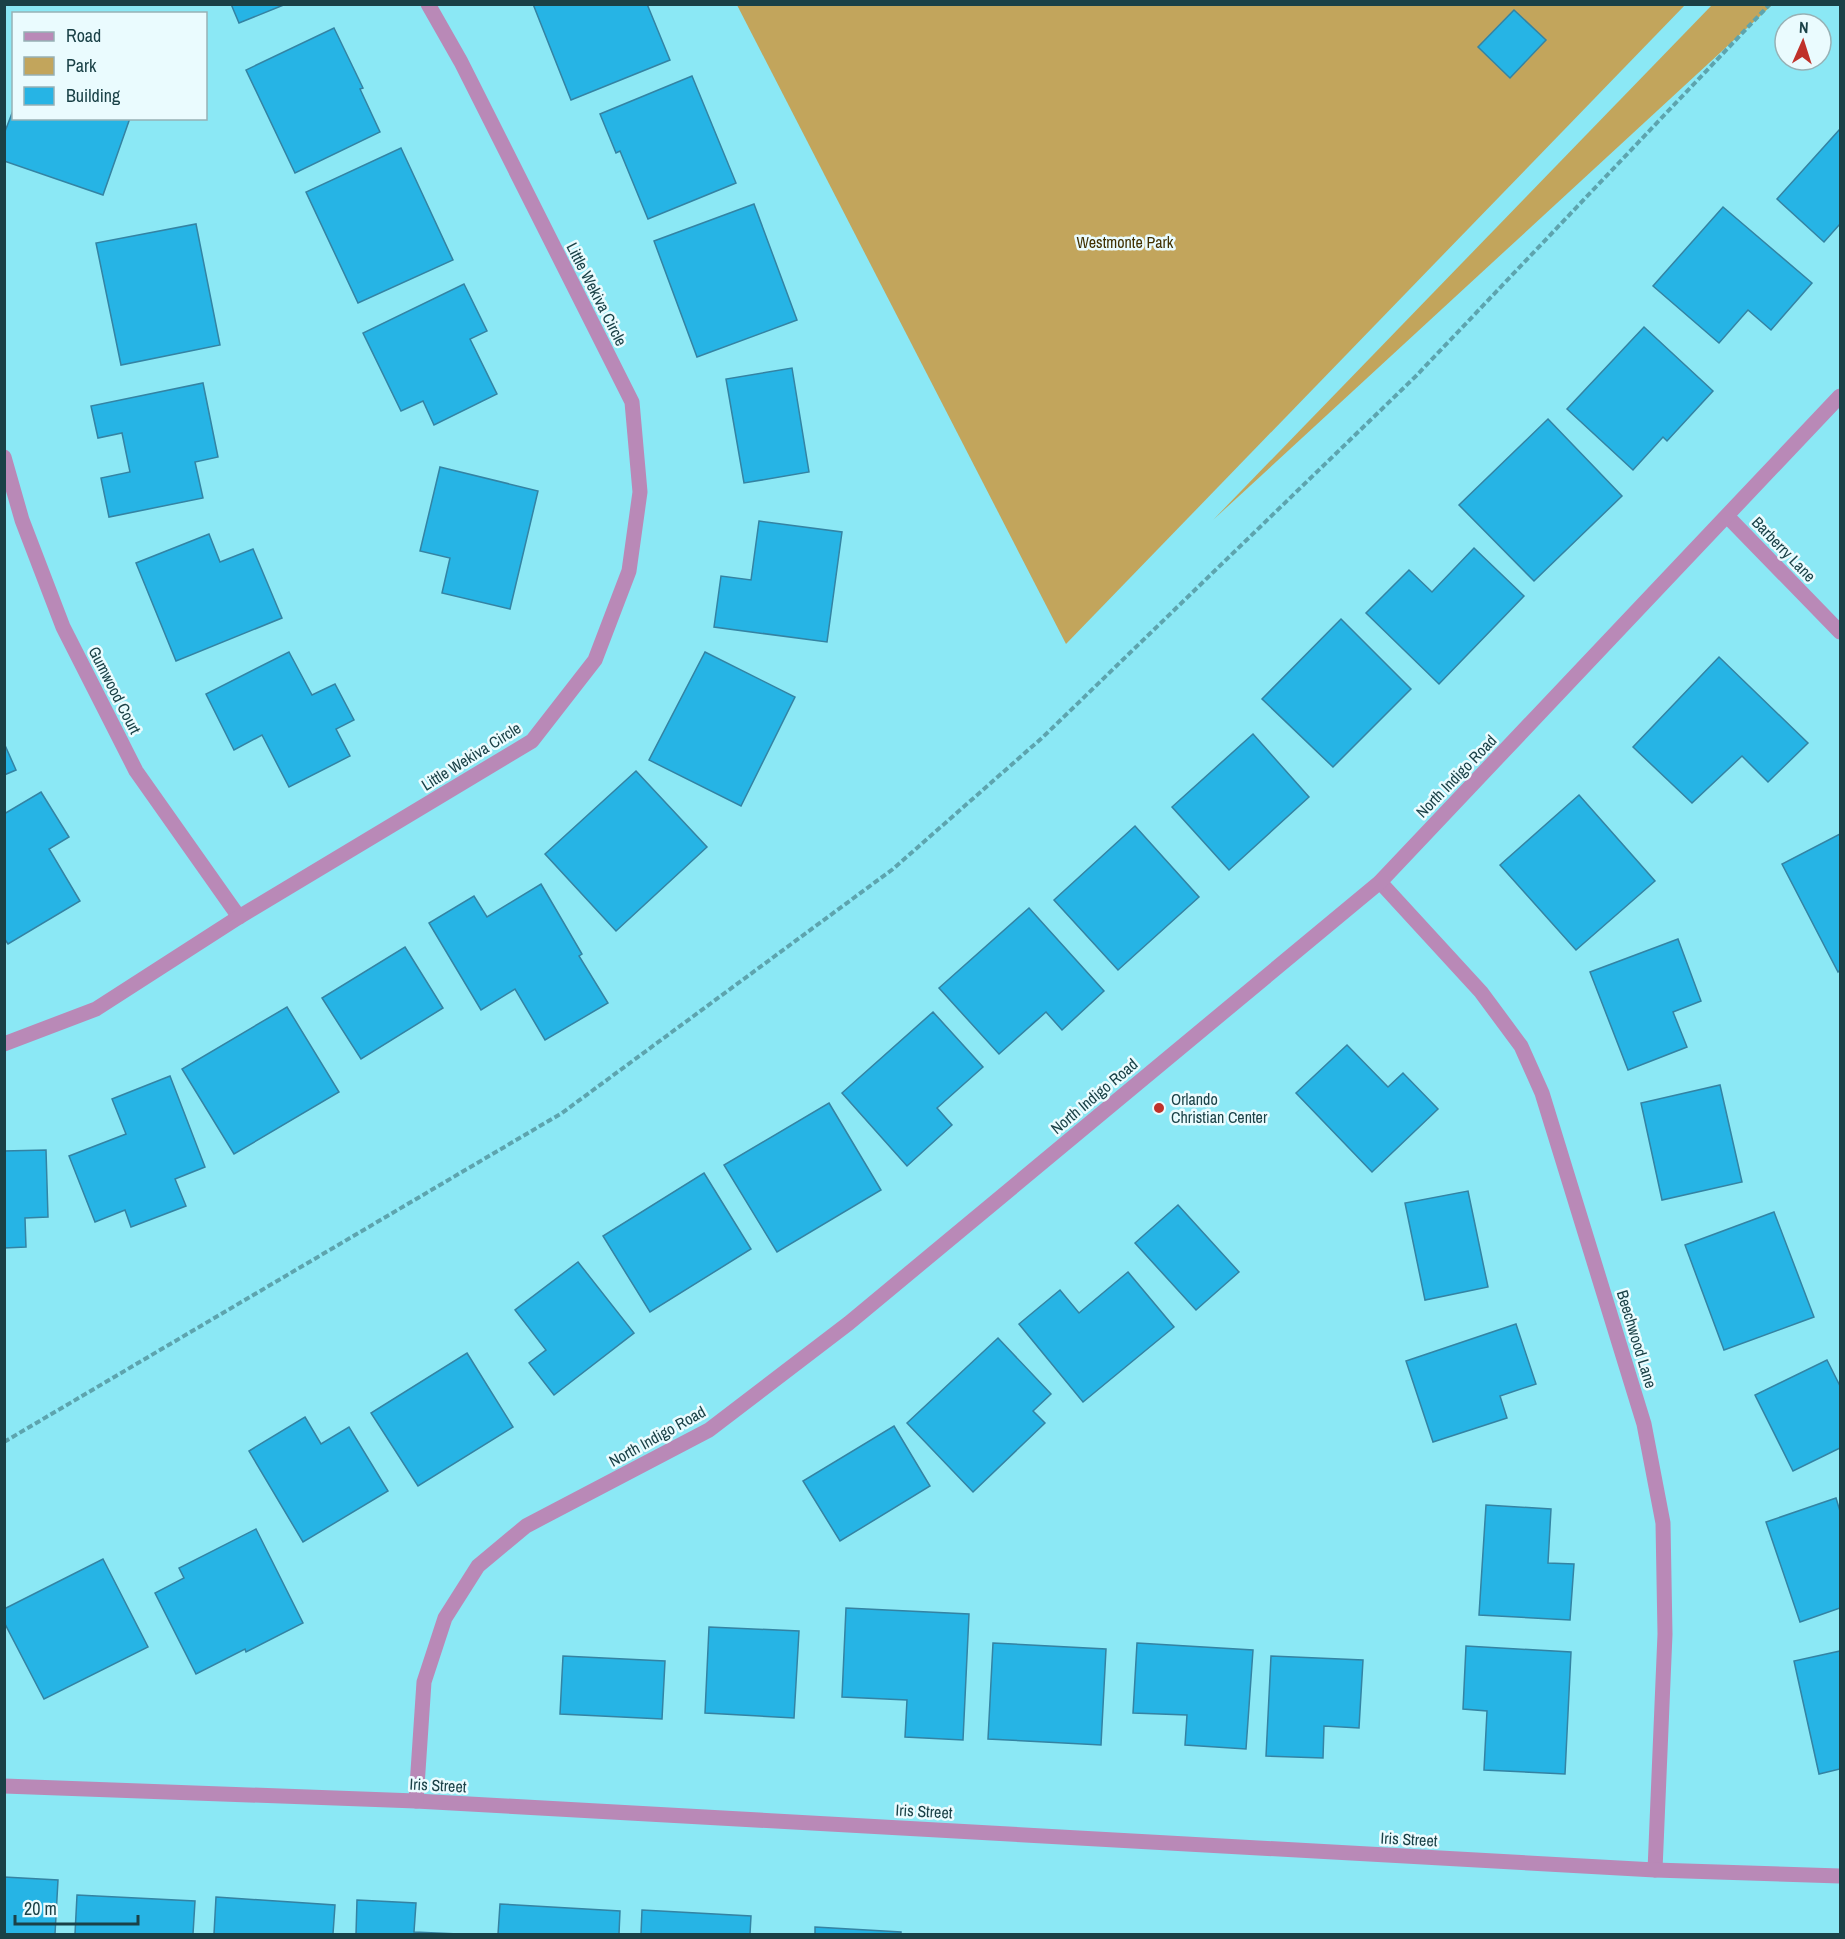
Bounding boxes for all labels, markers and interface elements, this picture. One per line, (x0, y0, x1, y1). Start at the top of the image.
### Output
legend (12, 12, 207, 120)
north arrow (1773, 12, 1833, 72)
text: N (1798, 16, 1809, 38)
text: Road (66, 23, 101, 48)
text: Park (66, 53, 97, 78)
text: Building (66, 83, 121, 108)
park label: Westmonte Park (1077, 231, 1174, 253)
street label: Little Wekiva Circle (561, 238, 633, 350)
street label: Barberry Lane (1747, 511, 1821, 587)
street label: Gumwood Court (84, 642, 147, 738)
street label: Little Wekiva Circle (417, 717, 525, 795)
street label: North Indigo Road (1411, 730, 1501, 822)
street label: North Indigo Road (1046, 1053, 1142, 1139)
place label: Orlando Christian Center (1171, 1088, 1268, 1128)
marker: Orlando Christian Center (1152, 1101, 1166, 1115)
street label: Beechwood Lane (1612, 1287, 1662, 1391)
street label: North Indigo Road (605, 1400, 709, 1472)
street label: Iris Street (409, 1773, 467, 1797)
street label: Iris Street (895, 1799, 953, 1823)
street label: Iris Street (1380, 1827, 1438, 1851)
scale bar (15, 1888, 138, 1926)
text: 20 m (24, 1896, 57, 1921)

